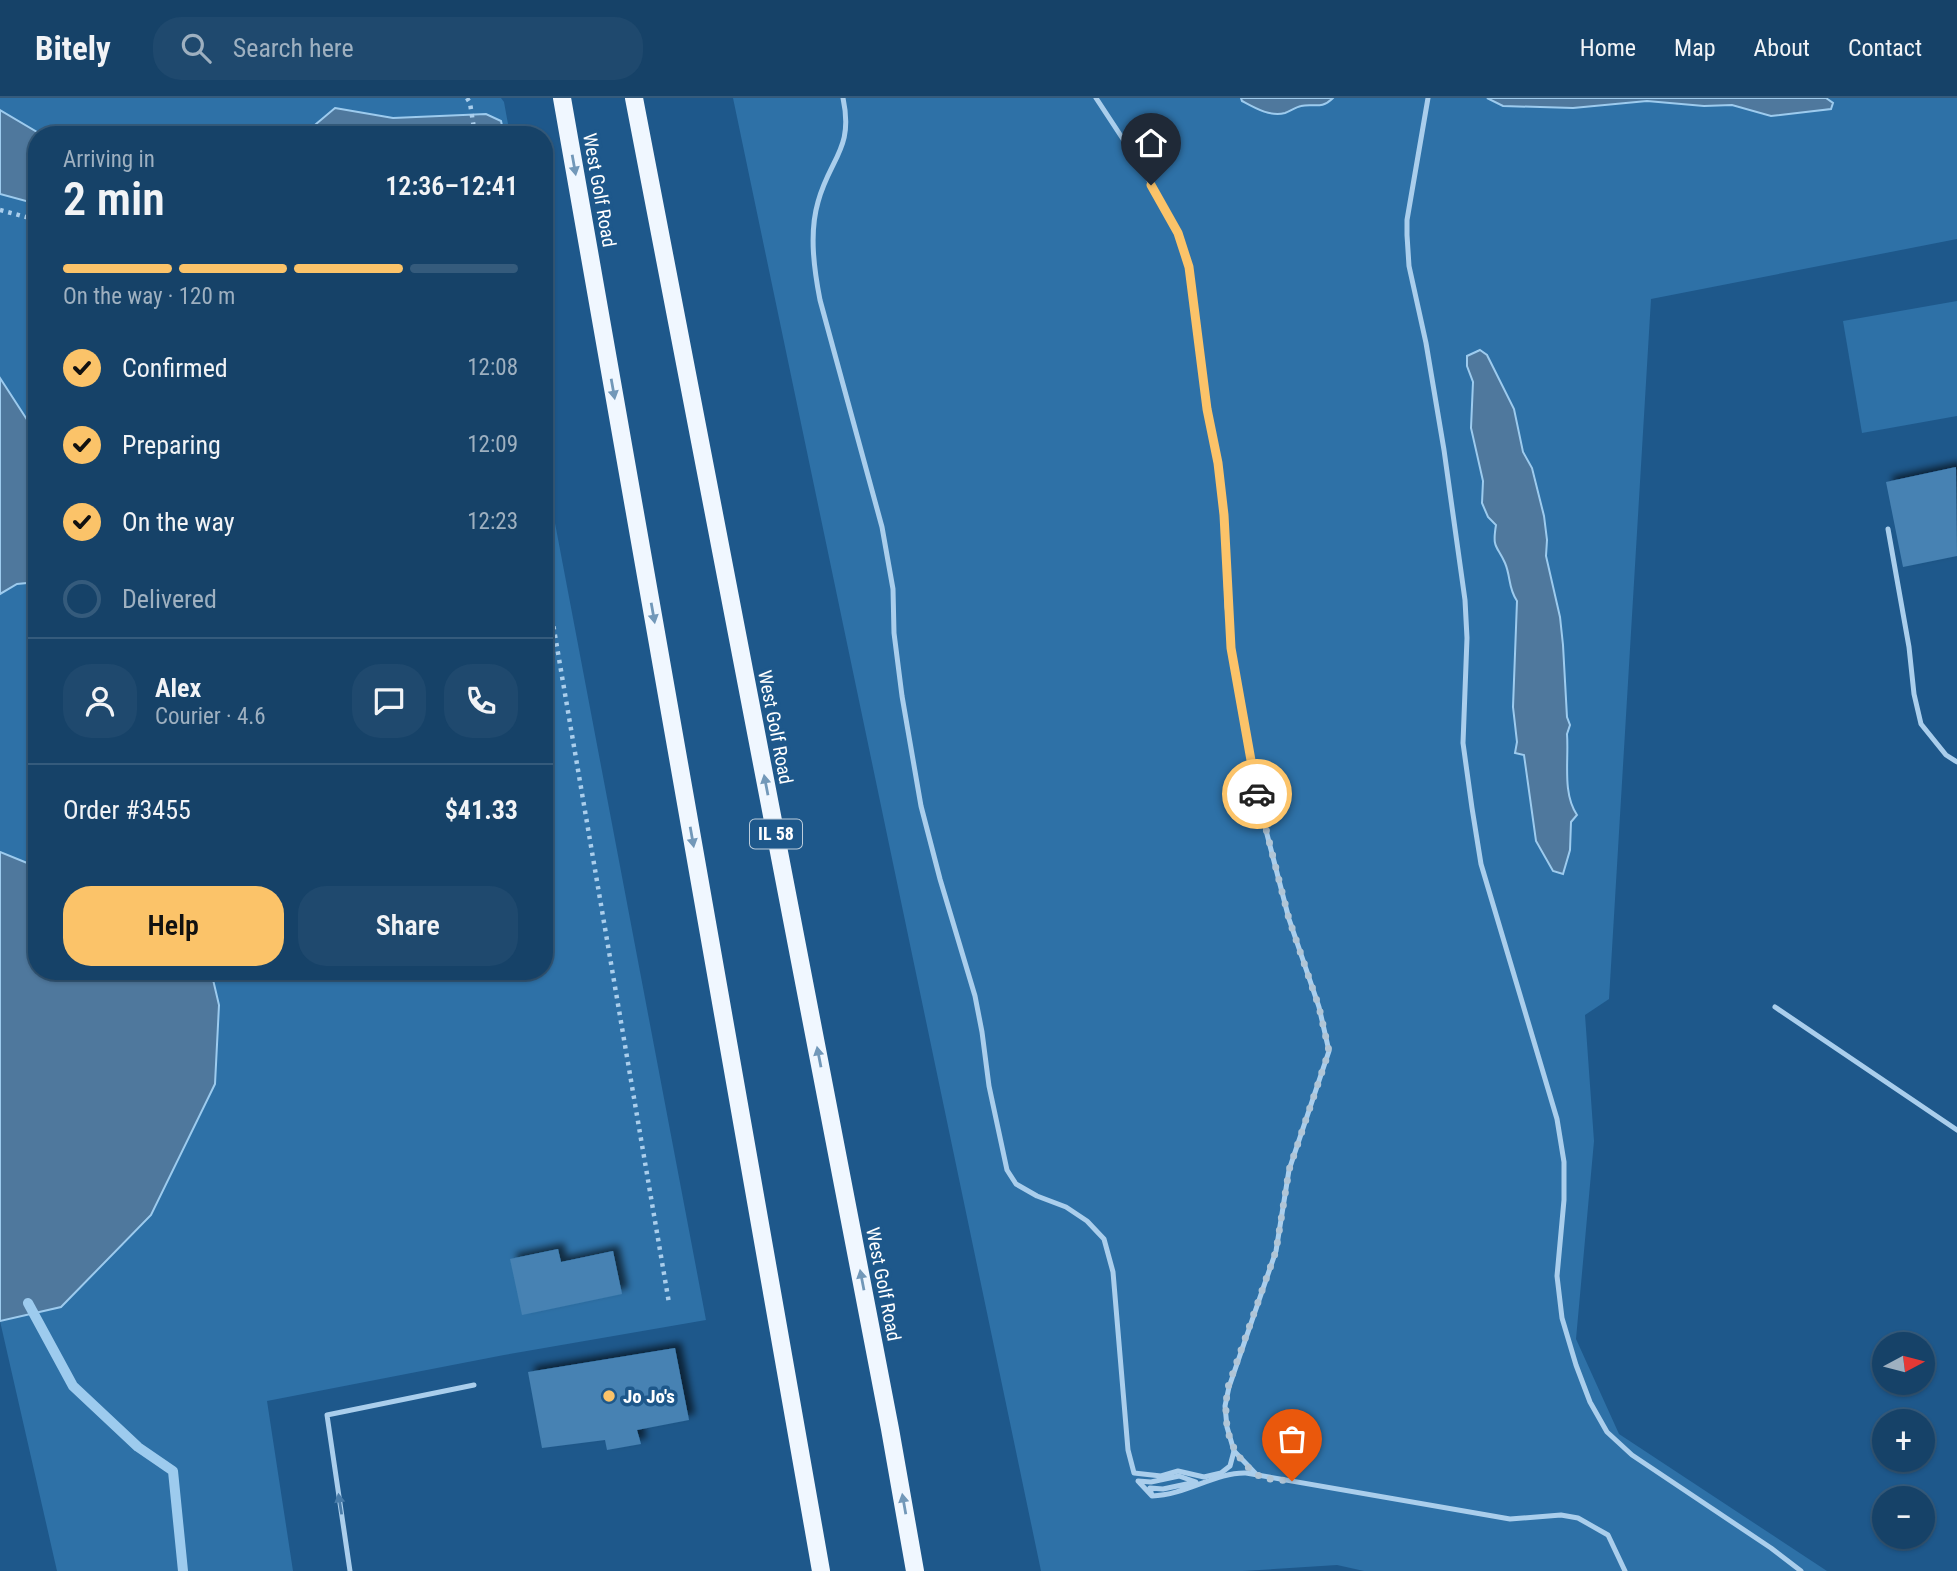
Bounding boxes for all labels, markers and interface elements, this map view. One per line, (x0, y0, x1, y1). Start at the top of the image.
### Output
search box (153, 17, 643, 80)
text: Bitely (35, 29, 111, 68)
icon: search (177, 29, 215, 67)
text: Search here (233, 33, 354, 63)
text: Home (1580, 34, 1636, 62)
text: Map (1674, 34, 1716, 62)
text: About (1754, 34, 1810, 62)
text: Contact (1848, 34, 1922, 62)
pin (1121, 113, 1181, 185)
icon: home (1132, 124, 1170, 162)
street label: West Golf Road (578, 131, 621, 249)
text: Arriving in (63, 146, 155, 173)
one-way arrow (569, 154, 580, 176)
text: 12:36–12:41 (385, 171, 518, 201)
text: 2 min (63, 172, 165, 226)
text: On the way · 120 m (63, 283, 235, 310)
icon: check (63, 349, 101, 387)
text: Confirmed (122, 353, 228, 383)
text: 12:08 (467, 354, 518, 381)
one-way arrow (608, 378, 619, 400)
icon: check (63, 426, 101, 464)
text: Preparing (122, 430, 221, 460)
text: 12:09 (467, 431, 518, 458)
icon: check (63, 503, 101, 541)
text: On the way (122, 507, 235, 537)
text: 12:23 (467, 508, 518, 535)
text: Delivered (122, 584, 217, 614)
one-way arrow (648, 602, 659, 624)
button: person (63, 664, 137, 738)
button: chat (352, 664, 426, 738)
button: phone (444, 664, 518, 738)
street label: West Golf Road (753, 668, 798, 786)
text: Alex (155, 673, 201, 703)
text: Courier · 4.6 (155, 703, 266, 730)
courier (1222, 759, 1292, 829)
one-way arrow (761, 774, 772, 796)
icon: car (1238, 775, 1276, 813)
text: Order #3455 (63, 795, 191, 825)
text: $41.33 (445, 795, 518, 825)
road number: IL 58 (750, 820, 802, 848)
one-way arrow (687, 827, 698, 849)
button: Help (63, 886, 284, 966)
button: Share (298, 886, 518, 966)
one-way arrow (813, 1046, 824, 1068)
street label: West Golf Road (861, 1225, 906, 1343)
one-way arrow (856, 1269, 867, 1291)
north arrow (1872, 1332, 1936, 1395)
map controls (1872, 1332, 1935, 1549)
place label: Jo Jo's (623, 1385, 675, 1408)
marker: Jo Jo's (601, 1388, 617, 1404)
pin (1262, 1409, 1322, 1481)
button: + (1872, 1409, 1935, 1472)
icon: bag (1273, 1420, 1311, 1458)
button: − (1872, 1486, 1935, 1549)
one-way arrow (334, 1492, 345, 1514)
one-way arrow (898, 1493, 909, 1515)

